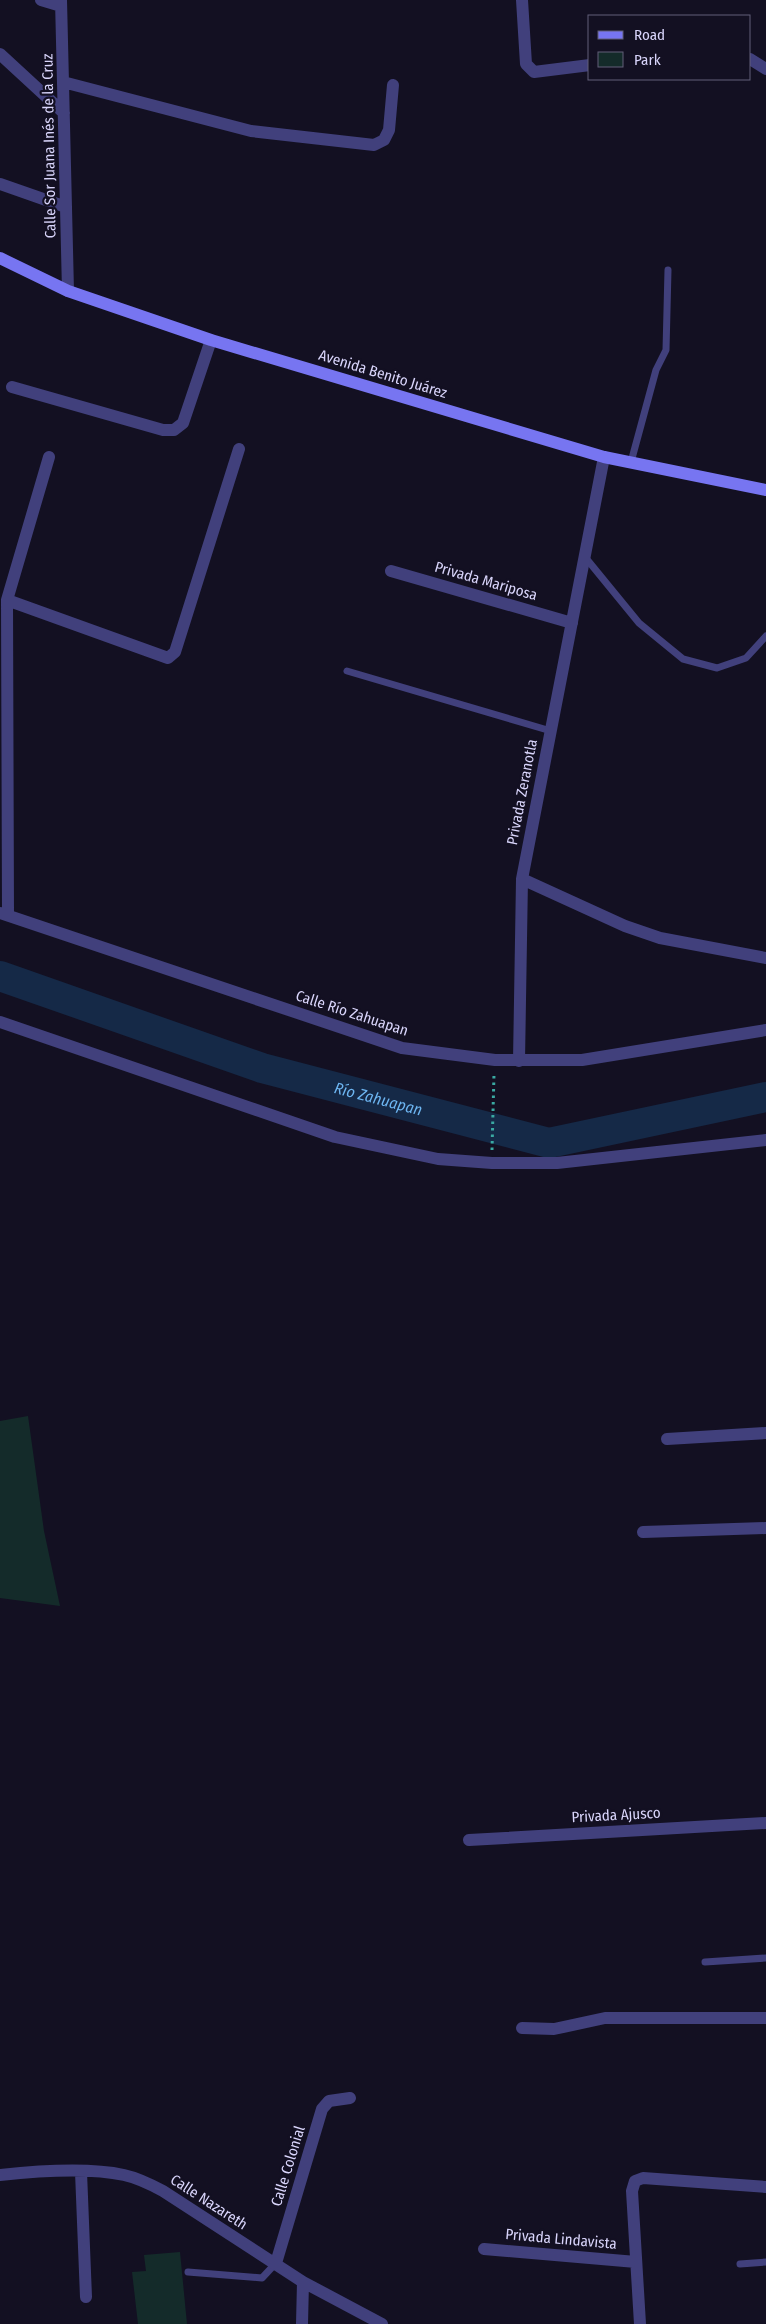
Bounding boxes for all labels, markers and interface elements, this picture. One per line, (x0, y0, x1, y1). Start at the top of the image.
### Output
legend (588, 15, 751, 80)
text: Road (634, 26, 665, 44)
text: Park (634, 51, 661, 69)
street label: Calle Sor Juana Inés de la Cruz (38, 53, 60, 239)
street label: Avenida Benito Juárez (317, 346, 449, 402)
street label: Privada Mariposa (433, 558, 539, 604)
street label: Privada Zeranotla (503, 738, 541, 846)
street label: Calle Río Zahuapan (293, 986, 411, 1040)
water label: Río Zahuapan (332, 1078, 424, 1120)
street label: Privada Ajusco (571, 1804, 661, 1826)
street label: Calle Colonial (267, 2124, 309, 2208)
street label: Calle Nazareth (167, 2170, 251, 2234)
street label: Privada Lindavista (505, 2225, 617, 2253)

